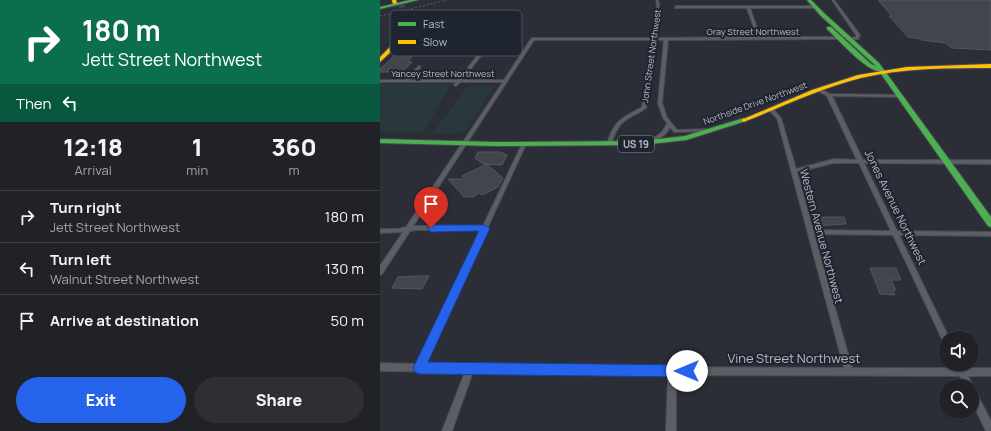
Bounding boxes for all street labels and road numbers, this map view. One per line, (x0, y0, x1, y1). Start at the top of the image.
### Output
street label: John Street Northwest (638, 8, 664, 104)
street label: Gray Street Northwest (707, 25, 800, 38)
street label: Yancey Street Northwest (391, 67, 495, 80)
street label: Northside Drive Northwest (701, 78, 809, 128)
road number: US 19 (618, 136, 654, 152)
street label: Jones Avenue Northwest (862, 147, 930, 267)
street label: Western Avenue Northwest (797, 167, 847, 305)
street label: Vine Street Northwest (728, 349, 860, 367)

